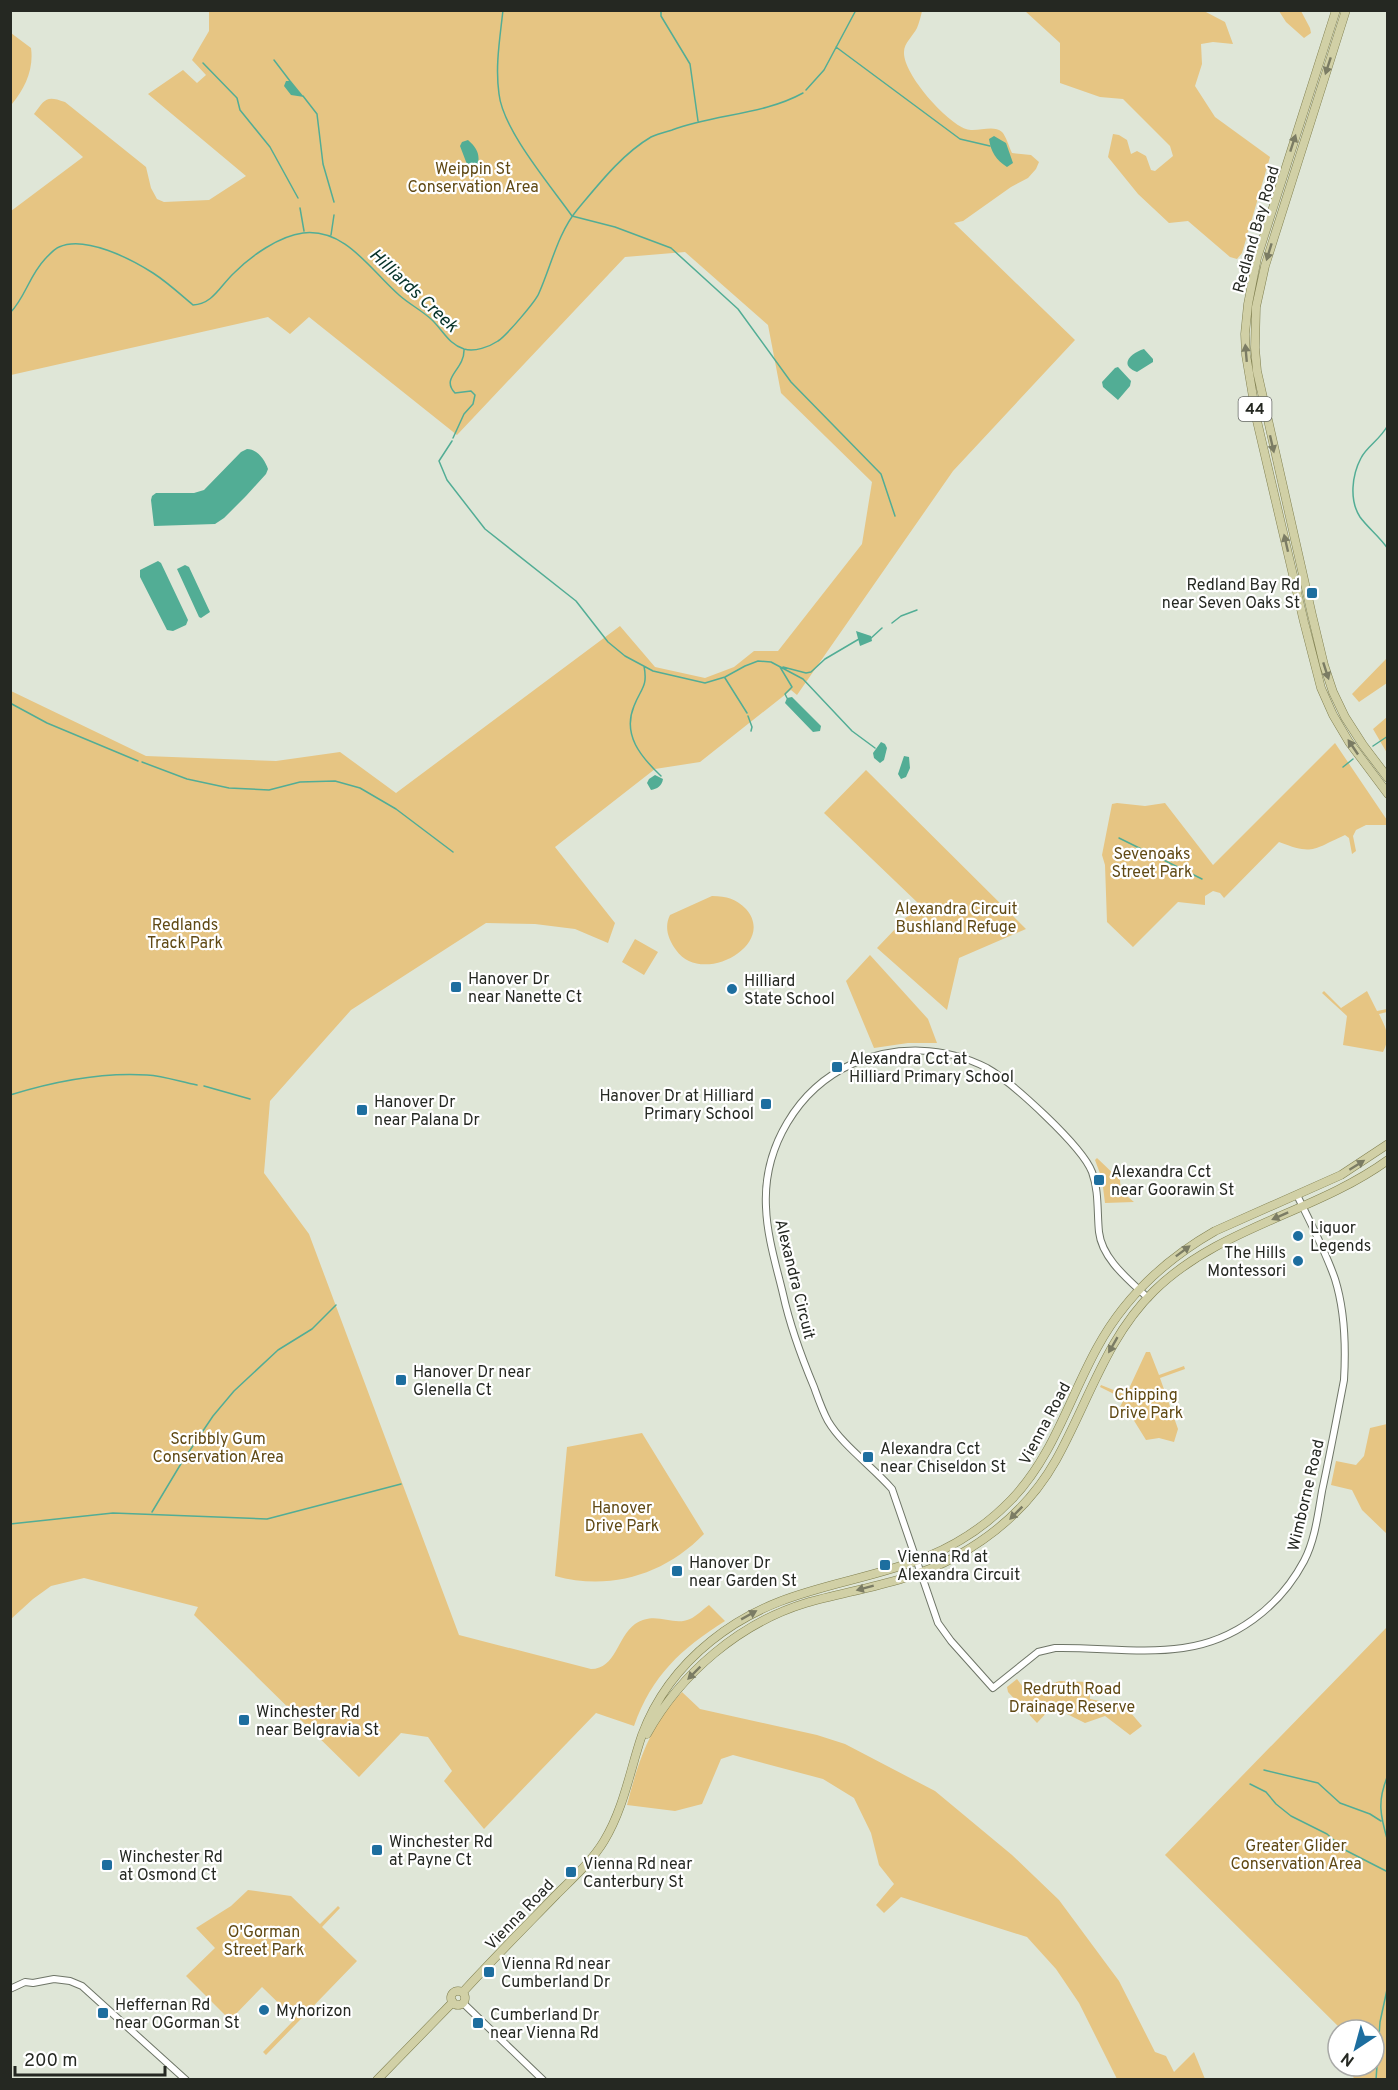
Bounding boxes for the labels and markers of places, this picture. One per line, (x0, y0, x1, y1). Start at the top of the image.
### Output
place label: Redland Bay Rd near Seven Oaks St (1162, 576, 1300, 614)
marker: Redland Bay Rd near Seven Oaks St (1305, 586, 1319, 600)
place label: Hanover Dr near Nanette Ct (468, 970, 582, 1008)
place label: Hilliard State School (744, 972, 835, 1010)
marker: Hanover Dr near Nanette Ct (449, 980, 463, 994)
marker: Hilliard State School (725, 982, 739, 996)
place label: Alexandra Cct at Hilliard Primary School (849, 1050, 1014, 1088)
marker: Alexandra Cct at Hilliard Primary School (830, 1060, 844, 1074)
place label: Hanover Dr at Hilliard Primary School (600, 1087, 754, 1125)
place label: Hanover Dr near Palana Dr (374, 1093, 480, 1131)
marker: Hanover Dr at Hilliard Primary School (759, 1097, 773, 1111)
marker: Hanover Dr near Palana Dr (355, 1103, 369, 1117)
place label: Alexandra Cct near Goorawin St (1111, 1163, 1234, 1201)
marker: Alexandra Cct near Goorawin St (1092, 1173, 1106, 1187)
place label: Liquor Legends (1310, 1219, 1371, 1257)
marker: Liquor Legends (1291, 1229, 1305, 1243)
place label: The Hills Montessori (1207, 1244, 1286, 1282)
marker: The Hills Montessori (1291, 1254, 1305, 1268)
place label: Hanover Dr near Glenella Ct (413, 1363, 531, 1401)
marker: Hanover Dr near Glenella Ct (394, 1373, 408, 1387)
place label: Alexandra Cct near Chiseldon St (880, 1440, 1006, 1478)
marker: Alexandra Cct near Chiseldon St (861, 1450, 875, 1464)
place label: Vienna Rd at Alexandra Circuit (897, 1548, 1020, 1586)
place label: Hanover Dr near Garden St (689, 1554, 797, 1592)
marker: Vienna Rd at Alexandra Circuit (878, 1558, 892, 1572)
marker: Hanover Dr near Garden St (670, 1564, 684, 1578)
place label: Winchester Rd near Belgravia St (256, 1703, 379, 1741)
marker: Winchester Rd near Belgravia St (237, 1713, 251, 1727)
place label: Winchester Rd at Payne Ct (389, 1833, 493, 1871)
marker: Winchester Rd at Payne Ct (370, 1843, 384, 1857)
place label: Winchester Rd at Osmond Ct (119, 1848, 223, 1886)
place label: Vienna Rd near Canterbury St (583, 1855, 692, 1893)
marker: Winchester Rd at Osmond Ct (100, 1858, 114, 1872)
marker: Vienna Rd near Canterbury St (564, 1865, 578, 1879)
place label: Vienna Rd near Cumberland Dr (501, 1955, 610, 1993)
marker: Vienna Rd near Cumberland Dr (482, 1965, 496, 1979)
place label: Heffernan Rd near OGorman St (115, 1996, 240, 2034)
place label: Myhorizon (276, 2002, 351, 2022)
marker: Myhorizon (257, 2003, 271, 2017)
marker: Heffernan Rd near OGorman St (96, 2006, 110, 2020)
place label: Cumberland Dr near Vienna Rd (490, 2006, 599, 2044)
marker: Cumberland Dr near Vienna Rd (471, 2016, 485, 2030)

